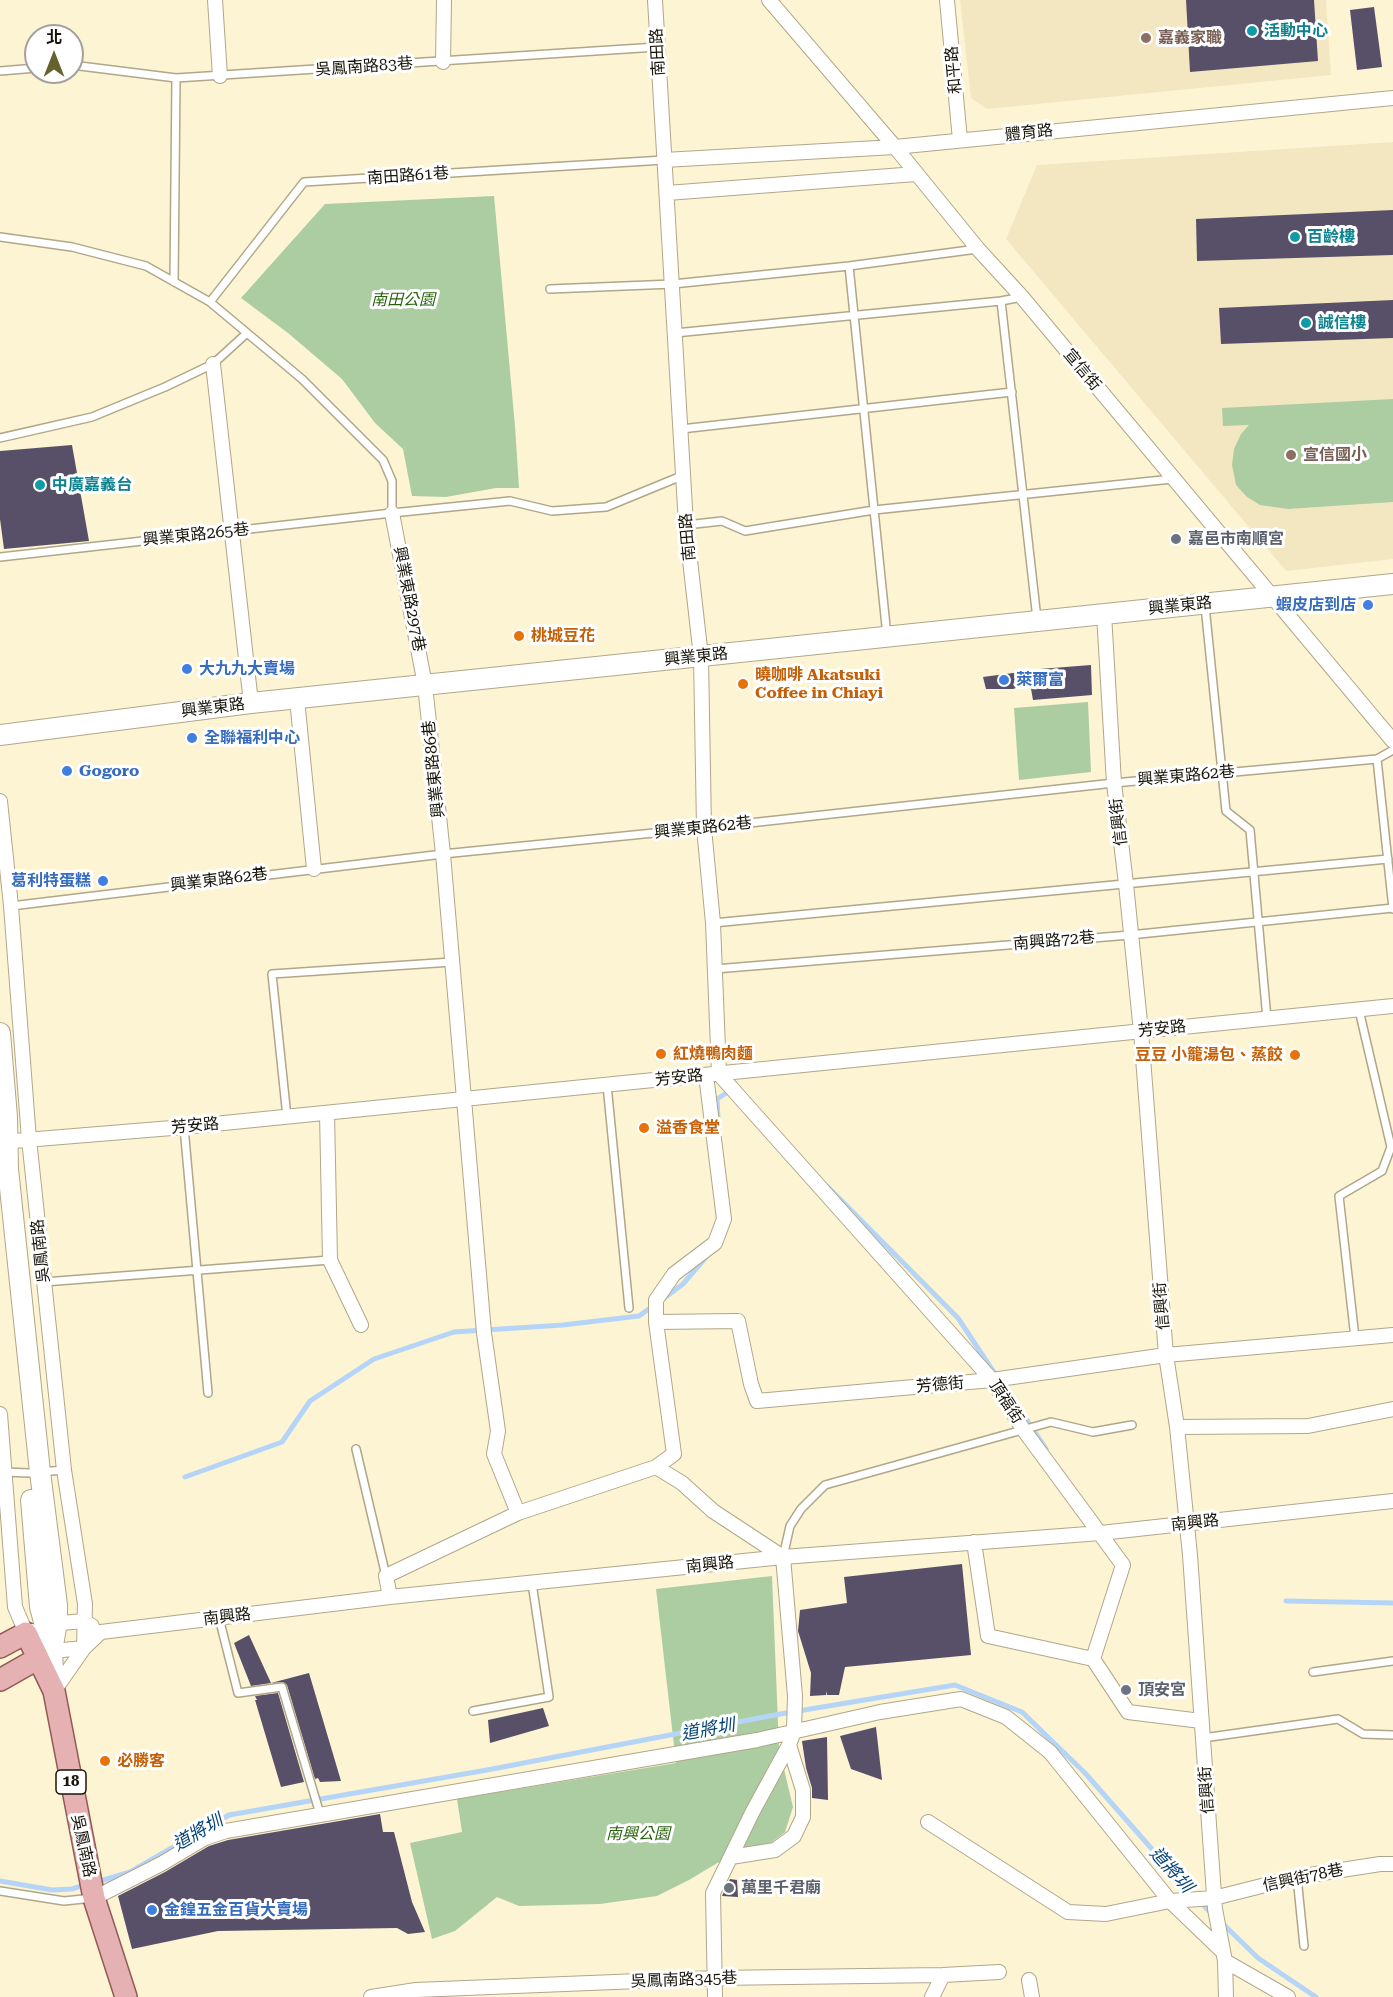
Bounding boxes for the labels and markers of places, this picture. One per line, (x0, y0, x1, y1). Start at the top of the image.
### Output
place label: 活動中心 (1264, 21, 1328, 41)
marker: 活動中心 (1245, 24, 1259, 38)
place label: 嘉義家職 (1158, 28, 1222, 48)
marker: 嘉義家職 (1139, 31, 1153, 45)
place label: 百齡樓 (1307, 227, 1355, 247)
marker: 百齡樓 (1288, 230, 1302, 244)
place label: 誠信樓 (1318, 313, 1366, 333)
marker: 誠信樓 (1299, 316, 1313, 330)
place label: 宣信國小 (1303, 445, 1367, 465)
marker: 宣信國小 (1284, 448, 1298, 462)
place label: 中廣嘉義台 (52, 475, 132, 495)
marker: 中廣嘉義台 (33, 478, 47, 492)
place label: 嘉邑市南順宮 (1188, 529, 1284, 549)
marker: 嘉邑市南順宮 (1169, 532, 1183, 546)
place label: 蝦皮店到店 (1276, 595, 1356, 615)
marker: 蝦皮店到店 (1361, 598, 1375, 612)
place label: 桃城豆花 (531, 626, 595, 646)
marker: 桃城豆花 (512, 629, 526, 643)
place label: 大九九大賣場 (199, 659, 295, 679)
marker: 大九九大賣場 (180, 662, 194, 676)
place label: 曉咖啡 Akatsuki Coffee in Chiayi (755, 665, 883, 703)
place label: 萊爾富 (1016, 670, 1064, 690)
marker: 萊爾富 (997, 673, 1011, 687)
marker: 曉咖啡 Akatsuki Coffee in Chiayi (736, 677, 750, 691)
place label: 全聯福利中心 (204, 728, 300, 748)
marker: 全聯福利中心 (185, 731, 199, 745)
place label: Gogoro (79, 761, 139, 781)
marker: Gogoro (60, 764, 74, 778)
place label: 葛利特蛋糕 (11, 871, 91, 891)
marker: 葛利特蛋糕 (96, 874, 110, 888)
place label: 紅燒鴨肉麵 (673, 1044, 753, 1064)
place label: 豆豆 小籠湯包、蒸餃 (1135, 1045, 1283, 1065)
marker: 紅燒鴨肉麵 (654, 1047, 668, 1061)
marker: 豆豆 小籠湯包、蒸餃 (1288, 1048, 1302, 1062)
place label: 溢香食堂 (656, 1118, 720, 1138)
marker: 溢香食堂 (637, 1121, 651, 1135)
place label: 頂安宮 (1138, 1680, 1186, 1700)
marker: 頂安宮 (1119, 1683, 1133, 1697)
place label: 必勝客 (117, 1751, 165, 1771)
marker: 必勝客 (98, 1754, 112, 1768)
place label: 萬里千君廟 (741, 1878, 821, 1898)
marker: 萬里千君廟 (722, 1881, 736, 1895)
place label: 金鍠五金百貨大賣場 (164, 1900, 308, 1920)
marker: 金鍠五金百貨大賣場 (145, 1903, 159, 1917)

